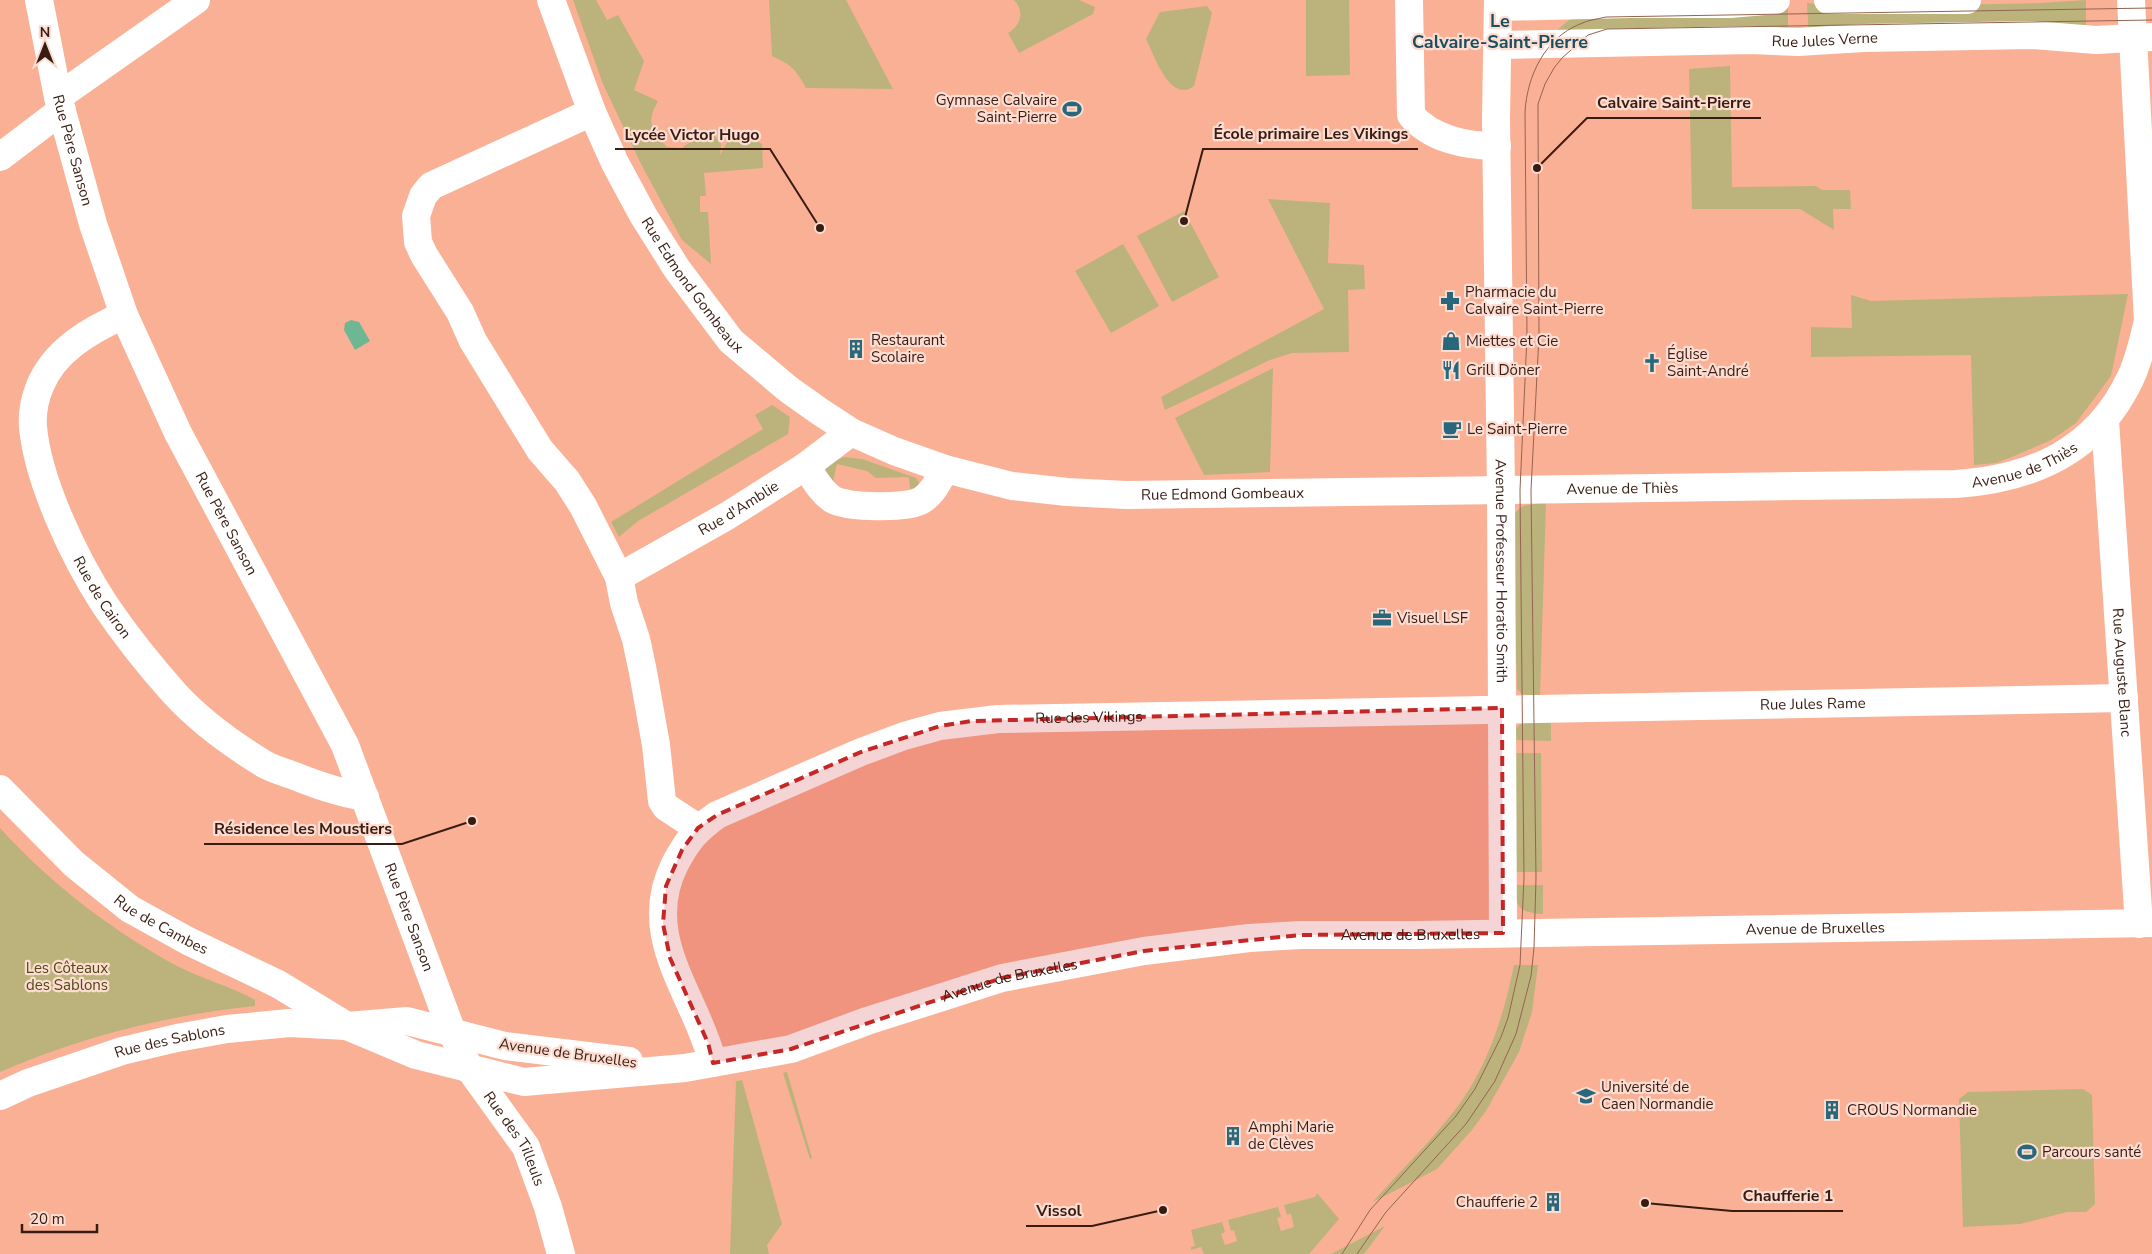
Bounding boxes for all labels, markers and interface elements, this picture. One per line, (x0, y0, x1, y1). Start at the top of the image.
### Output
district label: Le Calvaire-Saint-Pierre (1412, 9, 1588, 54)
north arrow (20, 20, 70, 70)
text: N (40, 23, 50, 42)
street label: Rue Jules Verne (1771, 28, 1878, 52)
callout: Calvaire Saint-Pierre (1587, 87, 1761, 118)
place label: Gymnase Calvaire Saint-Pierre (936, 90, 1057, 127)
street label: Rue Père Sanson (48, 92, 97, 208)
text: Calvaire Saint-Pierre (1597, 92, 1751, 114)
sports icon: Gymnase Calvaire Saint-Pierre (1061, 98, 1083, 120)
callout: Lycée Victor Hugo (615, 118, 770, 149)
callout: École primaire Les Vikings (1203, 118, 1418, 149)
text: École primaire Les Vikings (1214, 123, 1409, 145)
text: Lycée Victor Hugo (624, 124, 760, 146)
street label: Rue Edmond Gombeaux (637, 213, 748, 357)
place label: Pharmacie du Calvaire Saint-Pierre (1465, 282, 1603, 319)
pharmacy icon: Pharmacie du Calvaire Saint-Pierre (1439, 290, 1461, 312)
place label: Restaurant Scolaire (871, 330, 945, 367)
shop icon: Miettes et Cie (1440, 330, 1462, 352)
place label: Miettes et Cie (1466, 331, 1558, 351)
building icon: Restaurant Scolaire (845, 338, 867, 360)
place label: Église Saint-André (1667, 344, 1749, 381)
church icon: Église Saint-André (1641, 352, 1663, 374)
restaurant icon: Grill Döner (1440, 359, 1462, 381)
place label: Grill Döner (1466, 360, 1540, 380)
cafe icon: Le Saint-Pierre (1441, 418, 1463, 440)
place label: Le Saint-Pierre (1467, 419, 1567, 439)
street label: Avenue de Thiès (1970, 438, 2081, 493)
street label: Avenue Professeur Horatio Smith (1491, 459, 1512, 683)
street label: Rue Père Sanson (191, 468, 262, 579)
street label: Rue d'Amblie (695, 476, 783, 540)
street label: Avenue de Thiès (1566, 478, 1678, 499)
street label: Rue Edmond Gombeaux (1141, 483, 1304, 505)
street label: Rue de Cairon (69, 553, 136, 643)
office icon: Visuel LSF (1371, 607, 1393, 629)
street label: Rue Auguste Blanc (2108, 607, 2136, 738)
place label: Visuel LSF (1396, 608, 1468, 628)
street label: Rue Jules Rame (1760, 693, 1866, 715)
street label: Rue des Vikings (1035, 706, 1143, 728)
callout: Résidence les Moustiers (204, 813, 402, 844)
text: Résidence les Moustiers (214, 818, 392, 840)
street label: Rue Père Sanson (380, 860, 439, 974)
street label: Rue de Cambes (110, 890, 212, 959)
street label: Avenue de Bruxelles (1746, 917, 1885, 940)
street label: Avenue de Bruxelles (1341, 924, 1480, 945)
street label: Avenue de Bruxelles (939, 954, 1079, 1007)
park label: Les Côteaux des Sablons (26, 958, 108, 995)
street label: Rue des Sablons (112, 1020, 227, 1063)
street label: Avenue de Bruxelles (498, 1033, 638, 1073)
place label: Université de Caen Normandie (1601, 1077, 1713, 1114)
school or university icon: Université de Caen Normandie (1575, 1085, 1597, 1107)
street label: Rue des Tilleuls (479, 1087, 549, 1189)
building icon: CROUS Normandie (1821, 1099, 1843, 1121)
place label: CROUS Normandie (1847, 1100, 1977, 1120)
place label: Amphi Marie de Clèves (1248, 1117, 1334, 1154)
building icon: Amphi Marie de Clèves (1222, 1125, 1244, 1147)
sports icon: Parcours santé (2016, 1141, 2038, 1163)
place label: Parcours santé (2042, 1142, 2141, 1162)
callout: Chaufferie 1 (1732, 1180, 1843, 1211)
text: Chaufferie 1 (1743, 1185, 1833, 1207)
building icon: Chaufferie 2 (1542, 1191, 1564, 1213)
place label: Chaufferie 2 (1456, 1192, 1538, 1212)
callout: Vissol (1026, 1195, 1092, 1226)
text: Vissol (1035, 1200, 1082, 1222)
scale bar (22, 1202, 98, 1234)
text: 20 m (30, 1209, 65, 1229)

